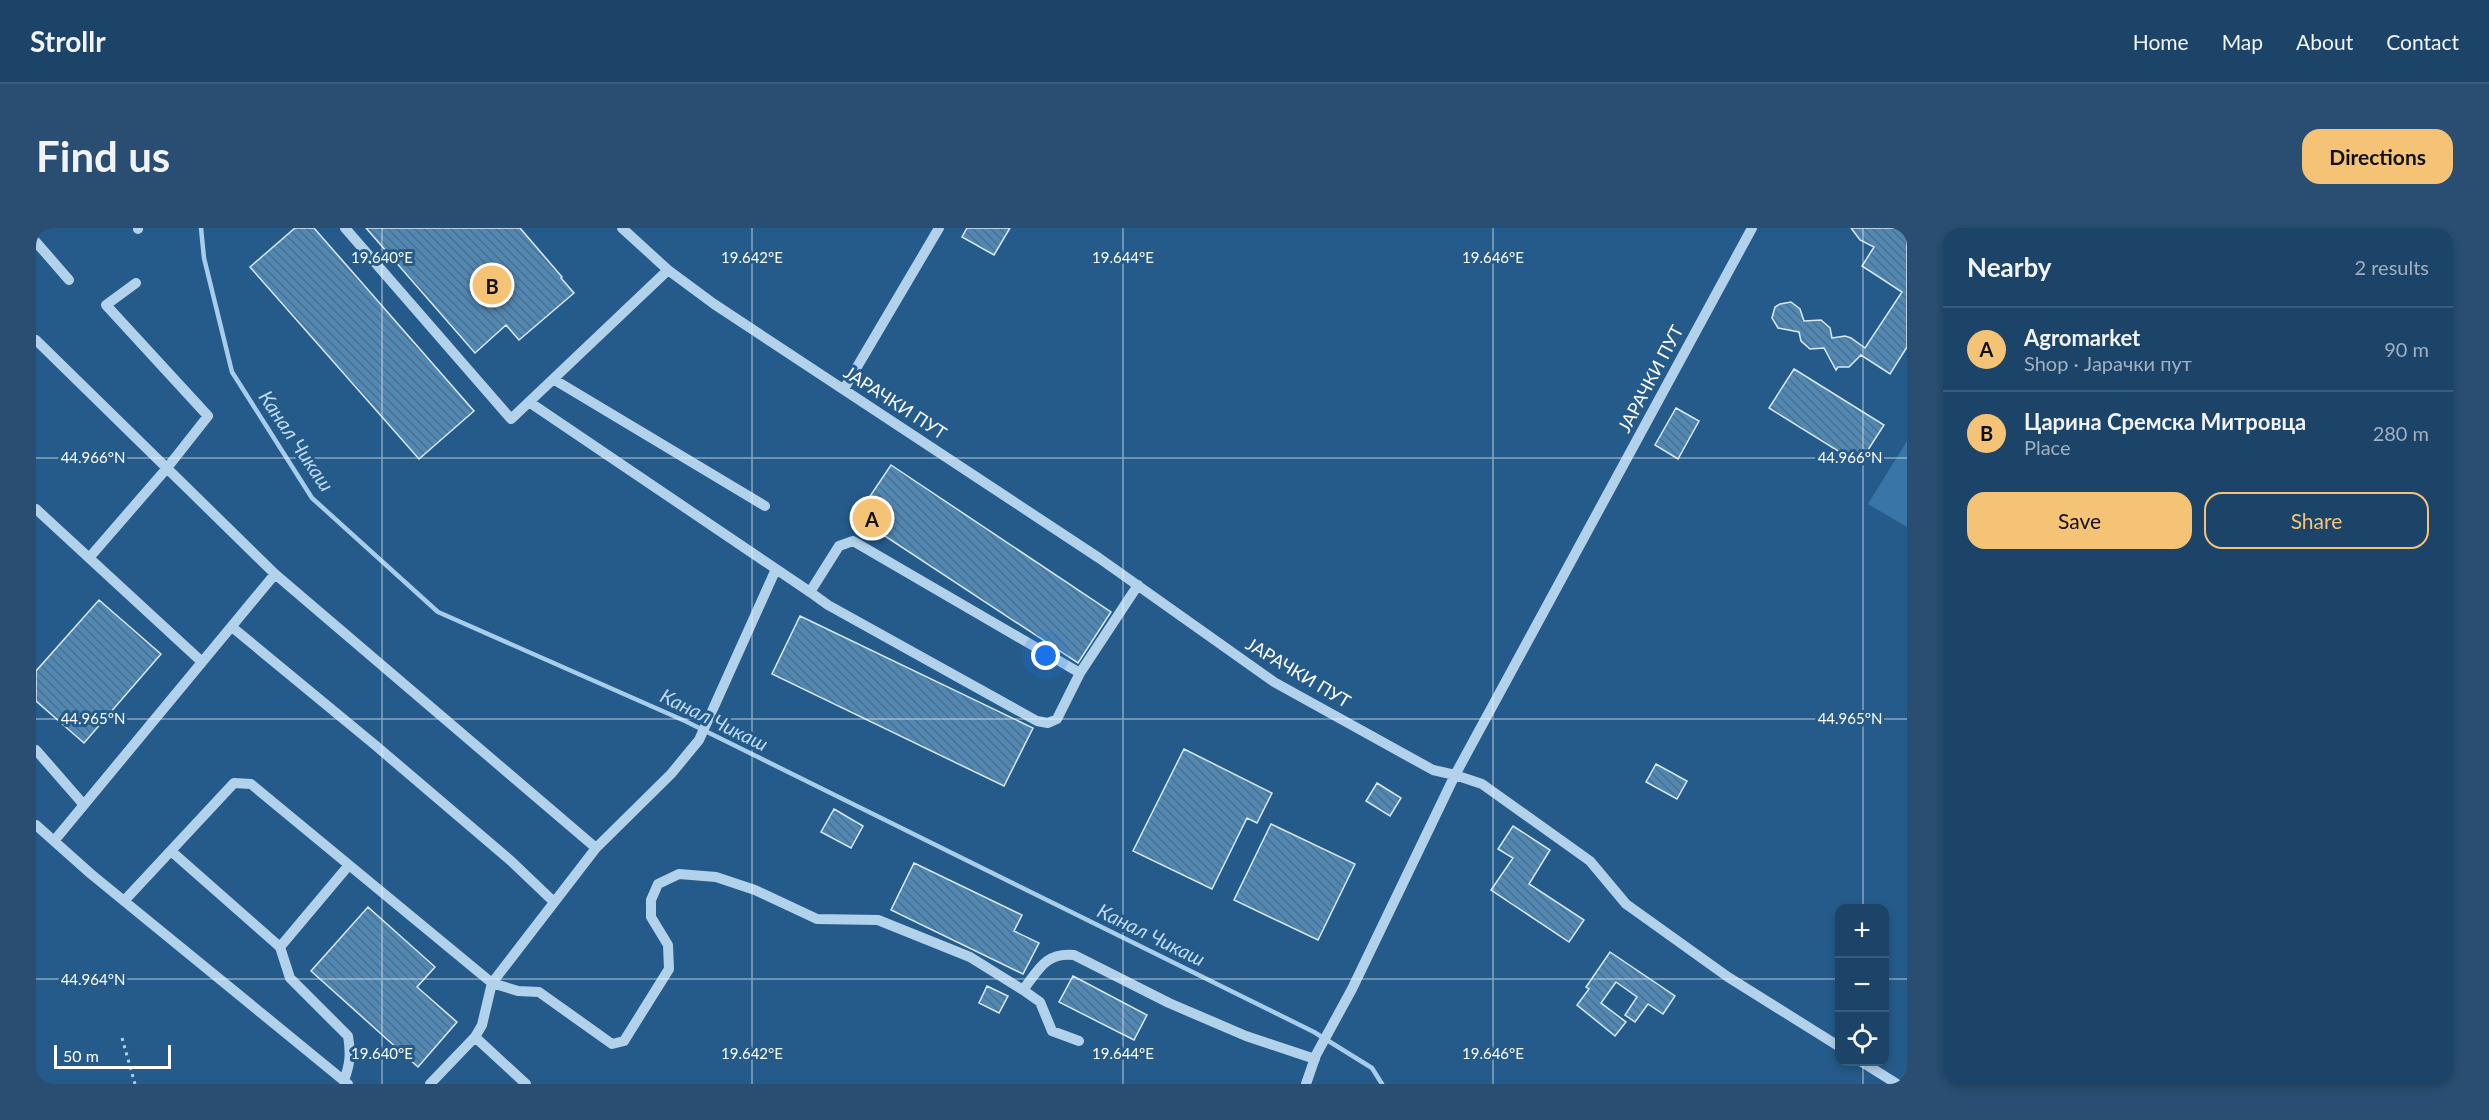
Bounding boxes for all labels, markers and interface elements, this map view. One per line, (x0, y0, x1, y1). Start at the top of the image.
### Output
text: Strollr (30, 24, 106, 58)
text: Home (2133, 29, 2189, 54)
text: Map (2222, 29, 2263, 54)
text: About (2296, 29, 2353, 54)
text: Contact (2386, 29, 2459, 54)
button: Directions (2302, 129, 2453, 184)
text: Find us (36, 131, 170, 181)
text: 19.640°E (351, 248, 413, 266)
text: 19.642°E (721, 248, 783, 266)
text: 19.644°E (1092, 248, 1154, 266)
text: 19.646°E (1462, 248, 1524, 266)
text: Nearby (1967, 251, 2052, 283)
text: 2 results (2354, 255, 2429, 279)
pin: B (472, 262, 512, 308)
street label: ЈАРАЧКИ ПУТ (1613, 321, 1688, 436)
text: Agromarket (2024, 324, 2140, 351)
text: A (1980, 337, 1993, 361)
text: 90 m (2384, 337, 2429, 361)
text: Shop · Јарачки пут (2024, 351, 2192, 375)
street label: ЈАРАЧКИ ПУТ (840, 361, 951, 444)
water label: Канал Чикаш (254, 385, 339, 495)
text: Царина Сремска Митровца (2024, 408, 2306, 435)
text: B (1980, 421, 1993, 445)
text: 280 m (2373, 421, 2429, 445)
text: Place (2024, 435, 2071, 459)
text: 44.966°N (61, 448, 125, 466)
text: 44.966°N (1818, 448, 1882, 466)
button: Save (1967, 492, 2192, 549)
button: Share (2204, 492, 2429, 549)
pin: A (852, 496, 892, 540)
street label: ЈАРАЧКИ ПУТ (1242, 632, 1355, 712)
your location (1031, 641, 1060, 670)
water label: Канал Чикаш (657, 683, 772, 755)
text: 44.965°N (61, 709, 125, 727)
text: 44.965°N (1818, 709, 1882, 727)
water label: Канал Чикаш (1094, 898, 1209, 970)
map controls (1835, 904, 1889, 1066)
button: + (1835, 904, 1889, 958)
button: − (1835, 958, 1889, 1012)
text: 44.964°N (61, 970, 125, 988)
button: locate (1835, 1012, 1889, 1066)
scale bar (54, 1042, 171, 1070)
text: 19.640°E (351, 1044, 413, 1062)
text: 19.642°E (721, 1044, 783, 1062)
text: 19.644°E (1092, 1044, 1154, 1062)
text: 19.646°E (1462, 1044, 1524, 1062)
text: 50 m (63, 1046, 99, 1065)

